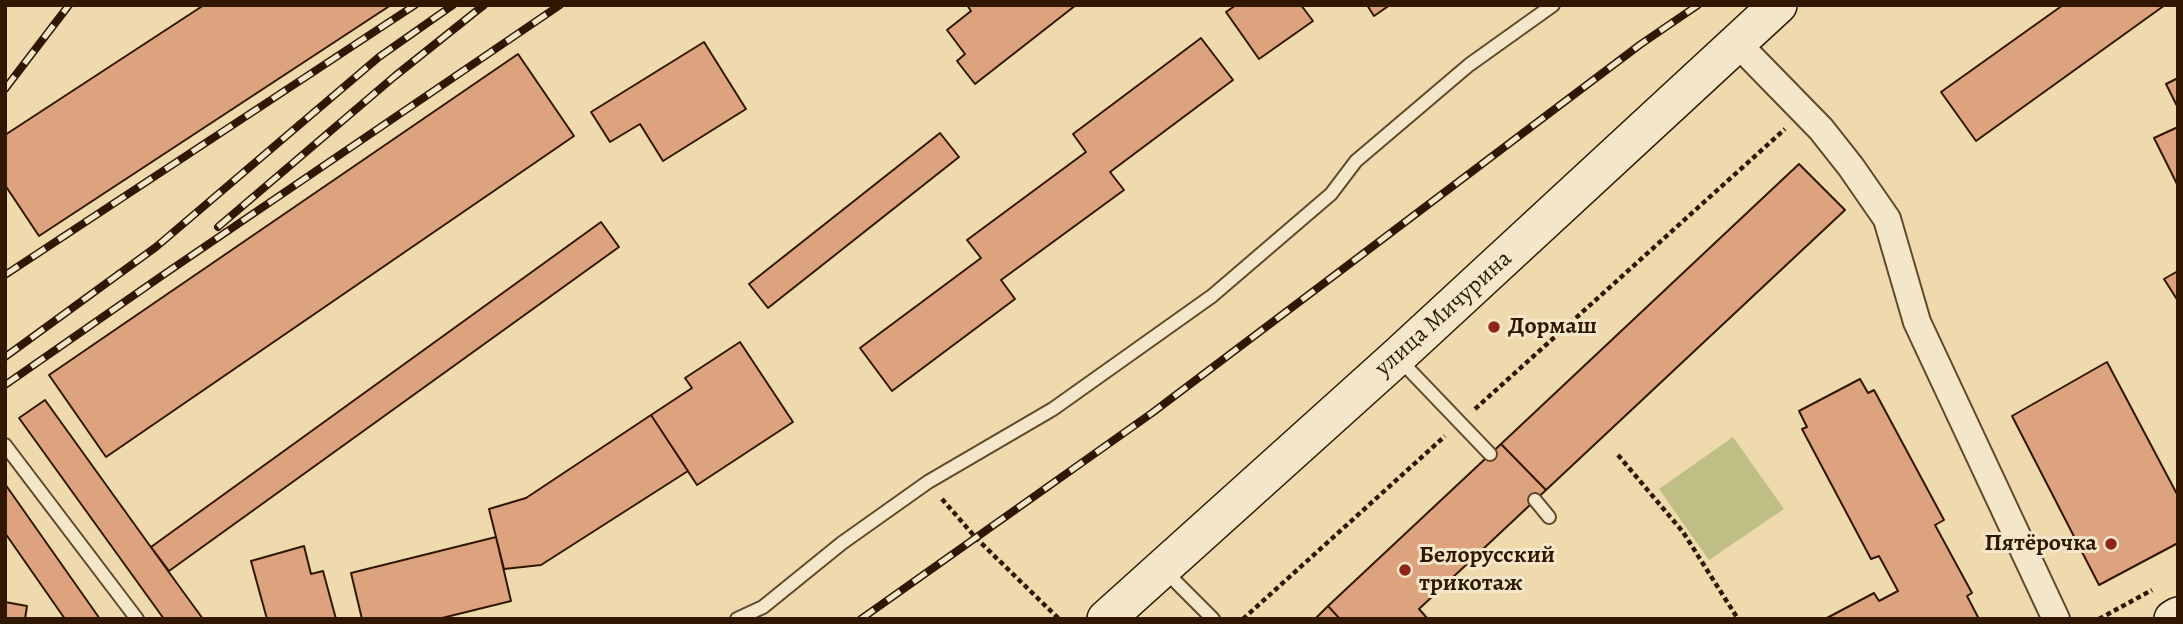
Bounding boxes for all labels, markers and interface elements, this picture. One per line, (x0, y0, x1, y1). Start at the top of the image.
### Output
street label: улица Мичурина (1370, 245, 1518, 383)
place label: Дормаш (1508, 313, 1597, 341)
marker: Дормаш (1486, 319, 1502, 335)
place label: Пятёрочка (1984, 530, 2097, 558)
marker: Пятёрочка (2103, 536, 2119, 552)
place label: Белорусский трикотаж (1419, 542, 1555, 598)
marker: Белорусский трикотаж (1397, 562, 1413, 578)

